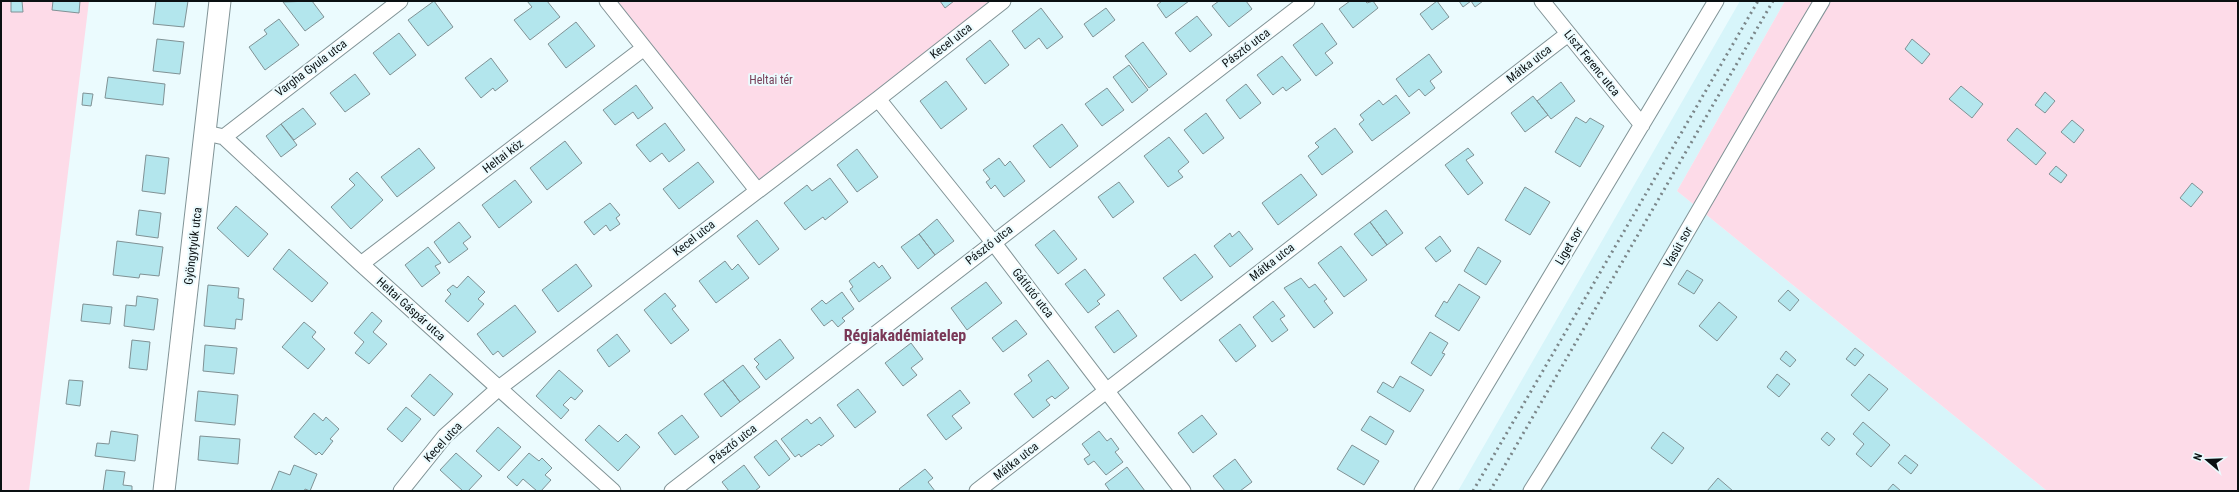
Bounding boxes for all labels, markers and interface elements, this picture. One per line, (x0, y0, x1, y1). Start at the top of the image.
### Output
street label: Kecel utca (927, 20, 975, 62)
street label: Pásztó utca (1219, 25, 1273, 70)
street label: Liszt Ferenc utca (1561, 27, 1623, 99)
street label: Vargha Gyula utca (273, 36, 350, 99)
street label: Mátka utca (1504, 42, 1554, 86)
park label: Heltai tér (749, 73, 793, 87)
street label: Heltai köz (480, 136, 526, 176)
street label: Gyöngytyúk utca (181, 206, 205, 286)
street label: Kecel utca (670, 217, 718, 259)
street label: Pásztó utca (963, 222, 1016, 268)
street label: Liget sor (1552, 224, 1586, 267)
street label: Vasút sor (1661, 224, 1695, 270)
street label: Mátka utca (1247, 240, 1297, 284)
street label: Gátfutó utca (1009, 266, 1057, 321)
street label: Heltai Gáspár utca (374, 274, 448, 344)
district label: Régiakadémiatelep (844, 326, 966, 345)
street label: Kecel utca (421, 419, 465, 465)
street label: Pásztó utca (707, 421, 760, 467)
street label: Mátka utca (991, 439, 1041, 483)
north arrow (2187, 440, 2227, 480)
text: N (2191, 451, 2205, 462)

